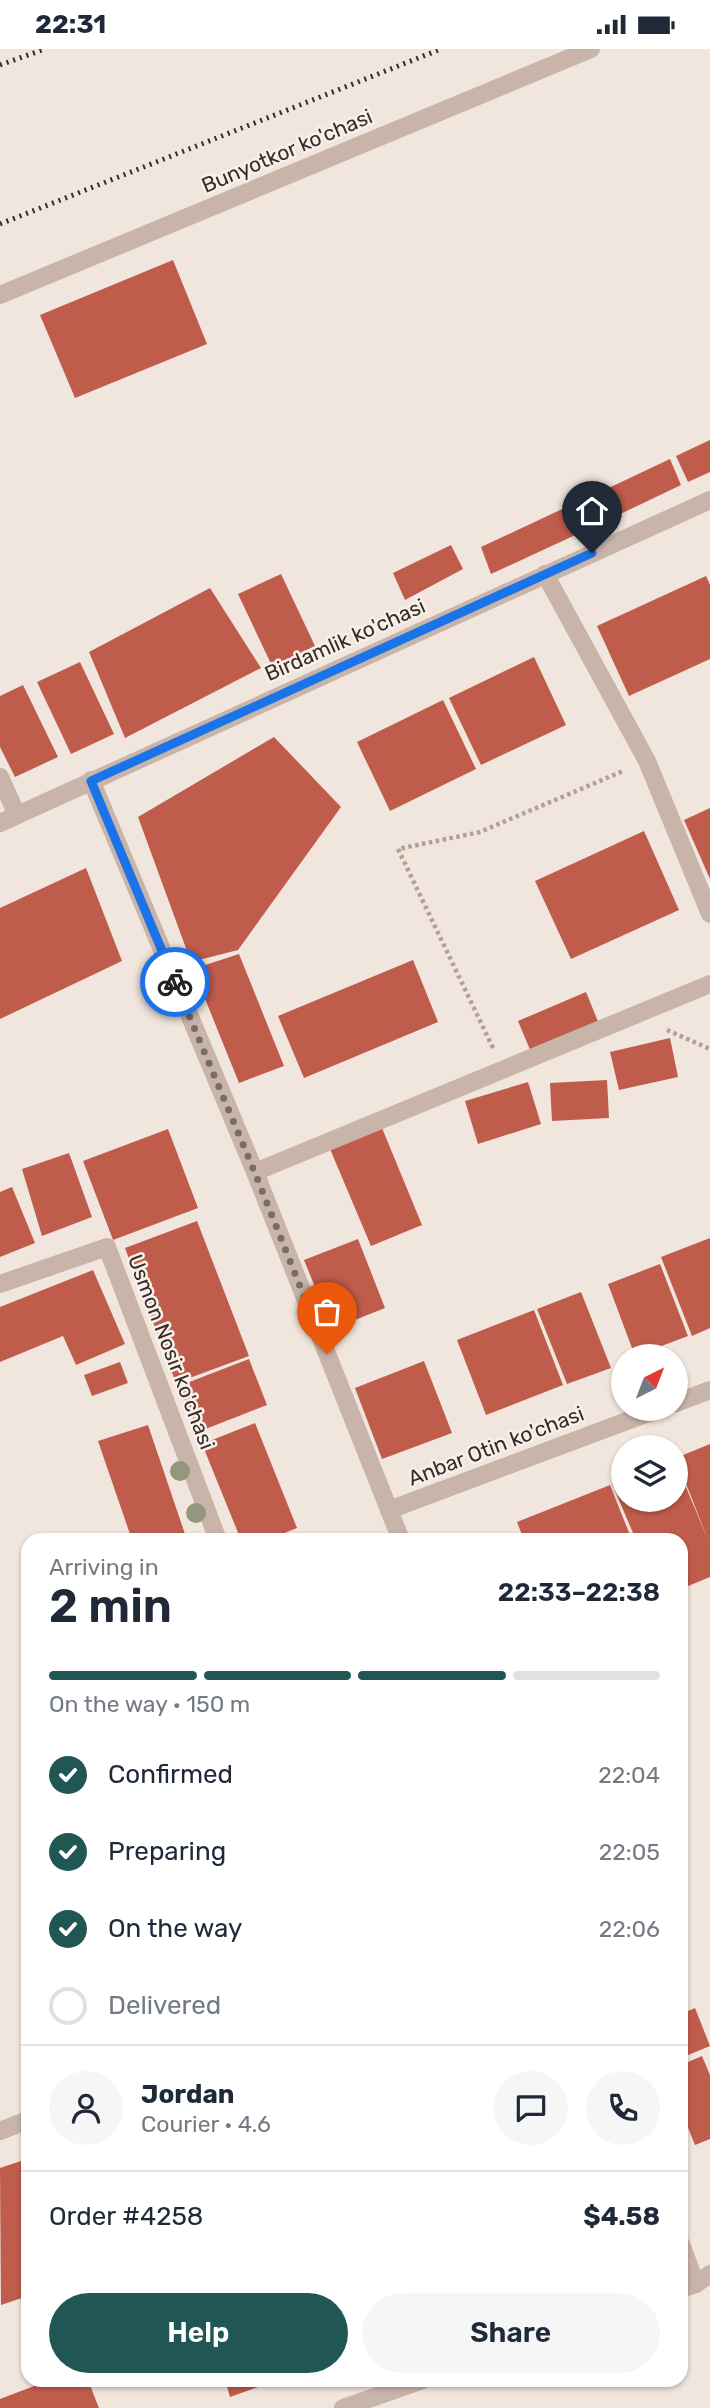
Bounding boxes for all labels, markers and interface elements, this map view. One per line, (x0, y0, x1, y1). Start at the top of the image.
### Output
text: 22:31 (35, 9, 106, 40)
street label: Bunyotkor ko'chasi (198, 103, 376, 198)
pin (562, 481, 622, 553)
icon: home (573, 492, 611, 530)
street label: Birdamlik ko'chasi (261, 593, 429, 686)
courier (140, 947, 210, 1017)
icon: bike (156, 963, 194, 1001)
street label: Usmon Nosir ko'chasi (123, 1251, 220, 1453)
pin (297, 1282, 357, 1354)
icon: bag (308, 1293, 346, 1331)
north arrow (611, 1344, 688, 1421)
map controls (611, 1344, 688, 1512)
street label: Anbar Otin ko'chasi (404, 1400, 587, 1491)
button: layers (611, 1435, 688, 1512)
text: Arriving in (49, 1553, 159, 1581)
text: 22:33–22:38 (498, 1577, 660, 1608)
text: 2 min (49, 1579, 172, 1634)
text: On the way · 150 m (49, 1690, 250, 1718)
icon: check (49, 1756, 87, 1794)
text: Confirmed (108, 1759, 233, 1790)
text: 22:04 (598, 1761, 660, 1789)
icon: check (49, 1833, 87, 1871)
text: Preparing (108, 1836, 226, 1867)
text: 22:05 (599, 1838, 660, 1866)
icon: check (49, 1910, 87, 1948)
text: On the way (108, 1913, 242, 1944)
text: 22:06 (599, 1915, 660, 1943)
text: Delivered (108, 1990, 221, 2021)
button: person (49, 2071, 123, 2145)
button: chat (494, 2071, 568, 2145)
button: phone (586, 2071, 660, 2145)
text: Jordan (141, 2079, 234, 2110)
text: Courier · 4.6 (141, 2110, 271, 2138)
text: Order #4258 (49, 2201, 203, 2232)
text: $4.58 (583, 2201, 660, 2232)
button: Help (49, 2293, 348, 2373)
button: Share (362, 2293, 660, 2373)

